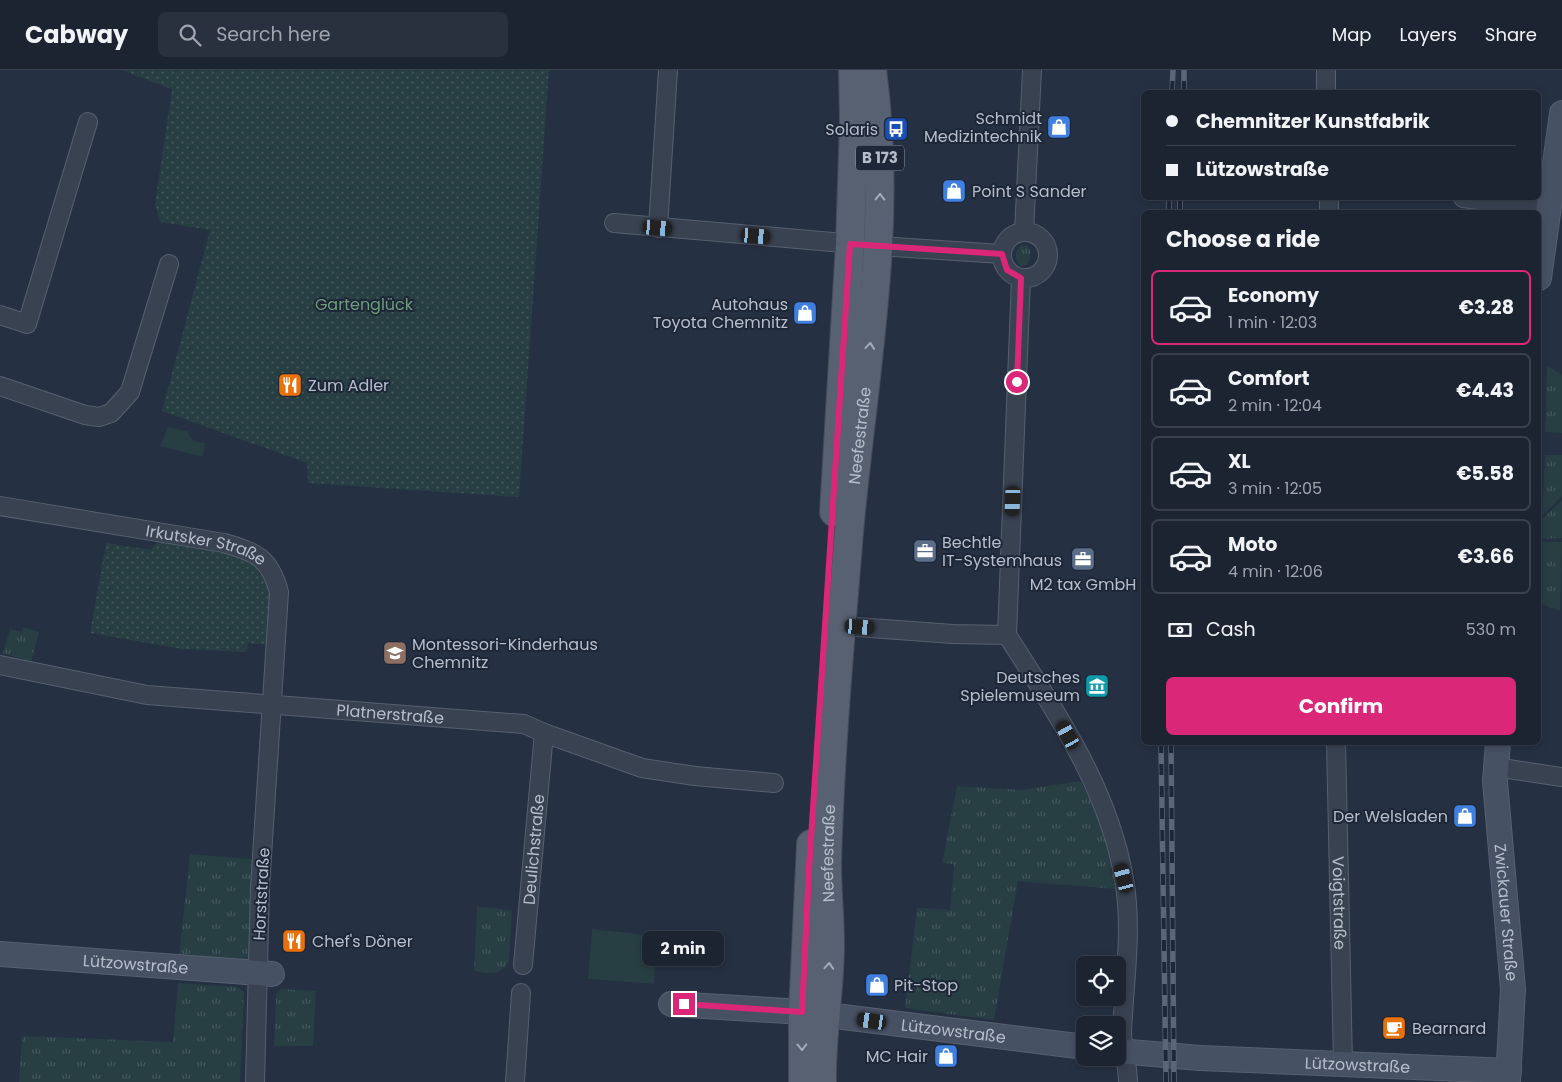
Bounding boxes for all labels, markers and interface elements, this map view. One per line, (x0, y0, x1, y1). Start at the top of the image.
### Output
search box (158, 12, 508, 57)
text: Cabway (25, 18, 128, 51)
icon: search (176, 21, 204, 49)
text: Search here (216, 21, 331, 48)
text: Map (1332, 22, 1372, 47)
text: Layers (1400, 22, 1457, 47)
text: Share (1485, 22, 1537, 47)
place label: Schmidt Medizintechnik (924, 107, 1043, 148)
text: Chemnitzer Kunstfabrik (1196, 108, 1430, 135)
shop icon: Schmidt Medizintechnik (1046, 114, 1072, 140)
bus stop icon: Solaris (883, 116, 909, 142)
place label: Solaris (825, 118, 878, 141)
road number: B 173 (856, 146, 904, 170)
text: Lützowstraße (1196, 156, 1329, 183)
shop icon: Point S Sander (941, 178, 967, 204)
place label: Point S Sander (972, 180, 1087, 203)
one-way arrow (875, 193, 885, 201)
car (642, 219, 673, 237)
text: Choose a ride (1166, 224, 1320, 255)
car (740, 227, 771, 245)
text: Economy (1228, 282, 1319, 309)
icon: car (1168, 285, 1213, 330)
park label: Gartenglück (315, 293, 414, 316)
place label: Autohaus Toyota Chemnitz (653, 293, 788, 334)
text: €3.28 (1459, 294, 1514, 321)
shop icon: Autohaus Toyota Chemnitz (792, 300, 818, 326)
text: 1 min · 12:03 (1228, 311, 1317, 334)
one-way arrow (865, 342, 876, 350)
text: Comfort (1228, 365, 1310, 392)
icon: car (1168, 368, 1213, 413)
route start (1006, 371, 1028, 393)
restaurant icon: Zum Adler (277, 372, 303, 398)
place label: Zum Adler (308, 374, 389, 397)
text: €4.43 (1456, 377, 1514, 404)
street label: Neefestraße (843, 386, 877, 486)
text: 2 min · 12:04 (1228, 394, 1322, 417)
text: XL (1228, 448, 1251, 475)
icon: car (1168, 451, 1213, 496)
text: €5.58 (1457, 460, 1514, 487)
text: 3 min · 12:05 (1228, 477, 1322, 500)
car (1004, 486, 1021, 516)
street label: Irkutsker Straße (144, 519, 271, 571)
place label: Bechtle IT-Systemhaus (942, 531, 1062, 572)
text: Moto (1228, 531, 1277, 558)
icon: car (1168, 534, 1213, 579)
office icon: Bechtle IT-Systemhaus (912, 538, 938, 564)
text: €3.66 (1458, 543, 1514, 570)
office icon: M2 tax GmbH (1070, 546, 1096, 572)
text: 4 min · 12:06 (1228, 560, 1323, 583)
place label: M2 tax GmbH (1030, 573, 1136, 596)
icon: cash (1166, 616, 1194, 644)
text: Cash (1206, 616, 1256, 643)
car (844, 618, 875, 636)
text: 530 m (1466, 618, 1516, 641)
place label: Montessori-Kinderhaus Chemnitz (412, 633, 598, 674)
school or university icon: Montessori-Kinderhaus Chemnitz (382, 640, 408, 666)
place label: Deutsches Spielemuseum (960, 666, 1080, 707)
museum icon: Deutsches Spielemuseum (1084, 673, 1110, 699)
button: Confirm (1166, 677, 1516, 735)
street label: Platnerstraße (336, 699, 445, 730)
car (1054, 718, 1081, 752)
street label: Deulichstraße (517, 793, 550, 906)
shop icon: Der Welsladen (1452, 803, 1478, 829)
street label: Neefestraße (816, 804, 841, 903)
place label: Der Welsladen (1333, 805, 1448, 828)
street label: Zwickauer Straße (1488, 843, 1523, 982)
street label: Horststraße (248, 847, 275, 941)
street label: Voigtstraße (1326, 856, 1352, 950)
car (1112, 862, 1135, 894)
restaurant icon: Chef's Döner (281, 928, 307, 954)
place label: Chef's Döner (312, 930, 413, 953)
callout: 2 min (643, 932, 725, 966)
text: 2 min (661, 937, 705, 960)
street label: Lützowstraße (82, 949, 189, 980)
map controls (1076, 956, 1126, 1066)
button: locate (1076, 956, 1126, 1006)
one-way arrow (823, 962, 834, 970)
shop icon: Pit-Stop (864, 972, 890, 998)
place label: Pit-Stop (894, 974, 958, 997)
route end (673, 993, 695, 1015)
car (856, 1011, 887, 1031)
street label: Lützowstraße (900, 1013, 1007, 1049)
cafe icon: Bearnard (1381, 1015, 1407, 1041)
button: layers (1076, 1016, 1126, 1066)
place label: Bearnard (1412, 1017, 1486, 1040)
shop icon: MC Hair (933, 1043, 959, 1069)
one-way arrow (797, 1044, 807, 1051)
place label: MC Hair (866, 1045, 928, 1068)
street label: Lützowstraße (1304, 1051, 1411, 1079)

